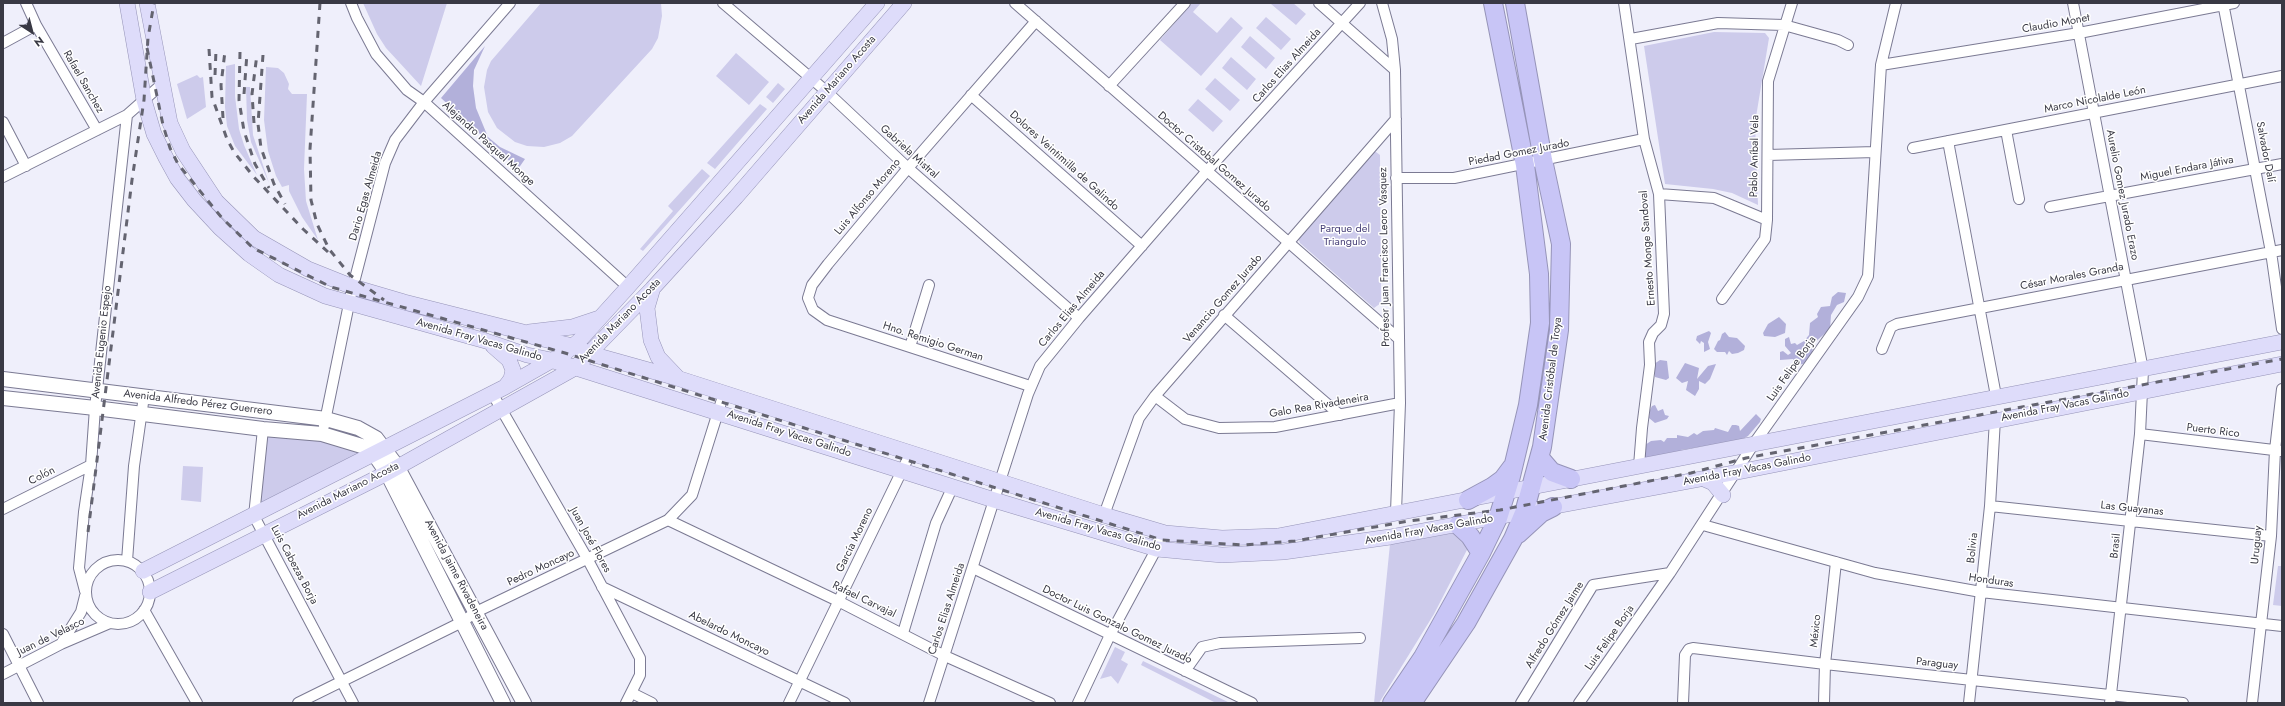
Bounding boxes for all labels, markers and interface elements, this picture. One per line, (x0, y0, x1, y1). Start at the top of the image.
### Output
north arrow (12, 12, 52, 52)
street label: Claudio Monet (2021, 12, 2091, 36)
street label: Carlos Elias Almeida (1250, 26, 1324, 106)
text: N (31, 33, 47, 51)
street label: Avenida Mariano Acosta (795, 33, 879, 127)
street label: Rafael Sanchez (60, 48, 106, 116)
street label: Marco Nicolalde León (2043, 84, 2147, 116)
street label: Alejandro Pasquel Monge (439, 99, 537, 189)
street label: Dolores Veintimilla de Galindo (1007, 108, 1121, 214)
street label: Doctor Cristobal Gomez Jurado (1155, 109, 1273, 215)
street label: Pablo Aníbal Vela (1748, 115, 1762, 197)
street label: Salvador Dalí (2253, 121, 2277, 183)
street label: Gabriela Mistral (877, 122, 941, 182)
street label: Aurelio Gomez Jurado Erazo (2103, 129, 2141, 261)
street label: Piedad Gomez Jurado (1467, 137, 1571, 169)
street label: Dario Egas Almeida (347, 150, 385, 242)
street label: Miguel Endara Játiva (2139, 153, 2235, 185)
street label: Luis Alfonso Moreno (832, 156, 904, 238)
street label: Profesor Juan Francisco Leoro Vasquez (1377, 167, 1393, 347)
street label: Ernesto Monge Sandoval (1637, 190, 1659, 306)
park label: Parque del Triangulo (1320, 222, 1370, 248)
street label: Venancio Gomez Jurado (1181, 252, 1265, 346)
street label: César Morales Granda (2019, 261, 2125, 293)
street label: Carlos Elias Almeida (1036, 268, 1108, 350)
street label: Avenida Mariano Acosta (576, 276, 664, 366)
street label: Avenida Eugenio Espejo (90, 285, 114, 399)
street label: Avenida Fray Vacas Galindo (415, 316, 543, 364)
street label: Avenida Cristóbal de Troya (1537, 317, 1565, 441)
street label: Hno. Remigio German (881, 319, 985, 365)
street label: Luis Felipe Borja (1765, 334, 1819, 404)
street label: Avenida Alfredo Pérez Guerrero (123, 387, 273, 419)
street label: Avenida Fray Vacas Galindo (2000, 387, 2130, 425)
street label: Galo Rea Rivadeneira (1268, 391, 1370, 421)
street label: Avenida Fray Vacas Galindo (725, 408, 853, 460)
street label: Puerto Rico (2186, 421, 2240, 441)
street label: Avenida Fray Vacas Galindo (1682, 451, 1812, 489)
street label: Avenida Mariano Acosta (295, 460, 401, 522)
street label: Colón (27, 464, 57, 488)
street label: Las Guayanas (2100, 499, 2164, 519)
street label: Juan José Flores (567, 505, 613, 575)
street label: García Moreno (834, 506, 876, 574)
street label: Avenida Fray Vacas Galindo (1034, 506, 1162, 554)
street label: Avenida Fray Vacas Galindo (1364, 512, 1494, 548)
street label: Avenida Jaime Rivadeneira (421, 517, 491, 633)
street label: Luis Cabezas Borja (268, 523, 320, 607)
street label: Uruguay (2249, 525, 2265, 565)
street label: Bolivia (1965, 532, 1981, 564)
street label: Brasil (2108, 533, 2124, 559)
street label: Pedro Moncayo (505, 547, 577, 589)
street label: Carlos Elias Almeida (926, 561, 968, 657)
street label: Honduras (1968, 571, 2014, 591)
street label: Rafael Carvajal (830, 579, 898, 621)
street label: Alfredo Gómez Jaime (1523, 579, 1587, 671)
street label: Doctor Luis Gonzalo Gomez Jurado (1040, 583, 1194, 667)
street label: Luis Felipe Borja (1583, 603, 1637, 673)
street label: Abelardo Moncayo (686, 609, 772, 659)
street label: México (1808, 614, 1824, 648)
street label: Juan de Velasco (15, 615, 87, 659)
street label: Paraguay (1915, 655, 1959, 673)

